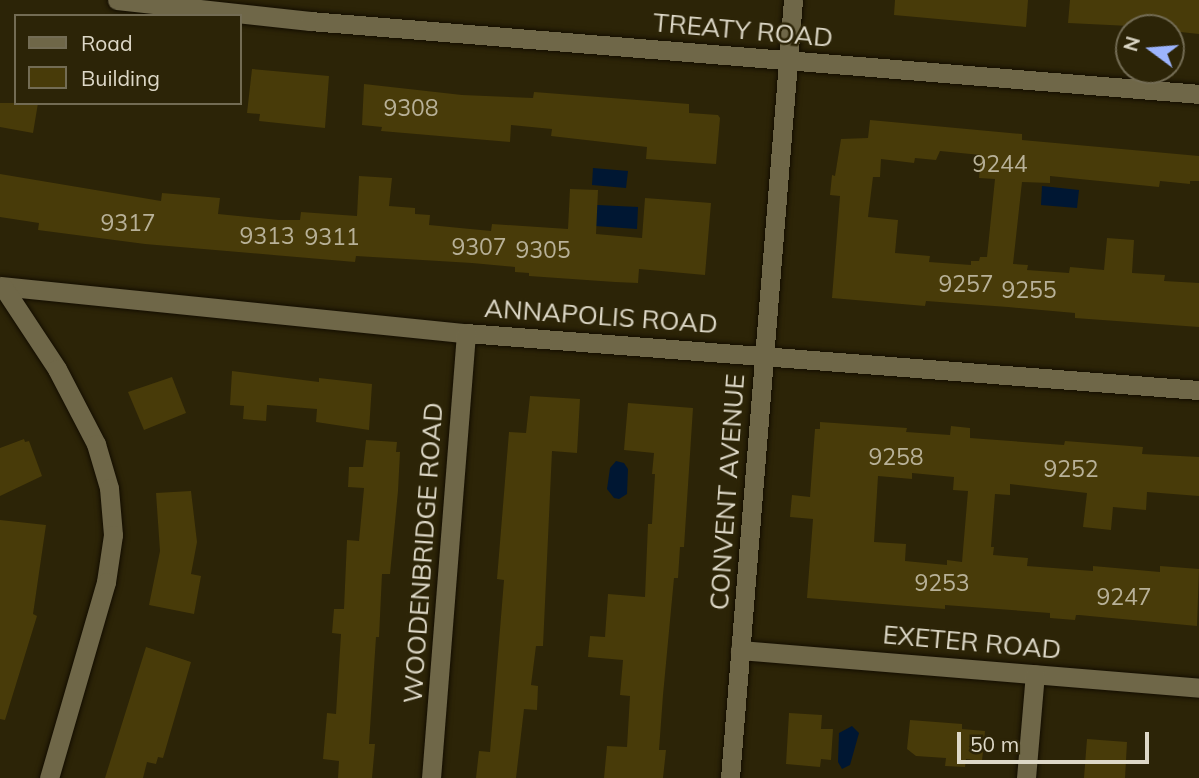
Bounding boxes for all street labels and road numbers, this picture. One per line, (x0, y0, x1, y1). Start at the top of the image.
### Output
street label: TREATY ROAD (652, 7, 834, 53)
street label: ANNAPOLIS ROAD (483, 292, 719, 340)
street label: CONVENT AVENUE (703, 373, 751, 611)
street label: WOODENBRIDGE ROAD (397, 401, 449, 705)
street label: EXETER ROAD (882, 619, 1062, 665)

